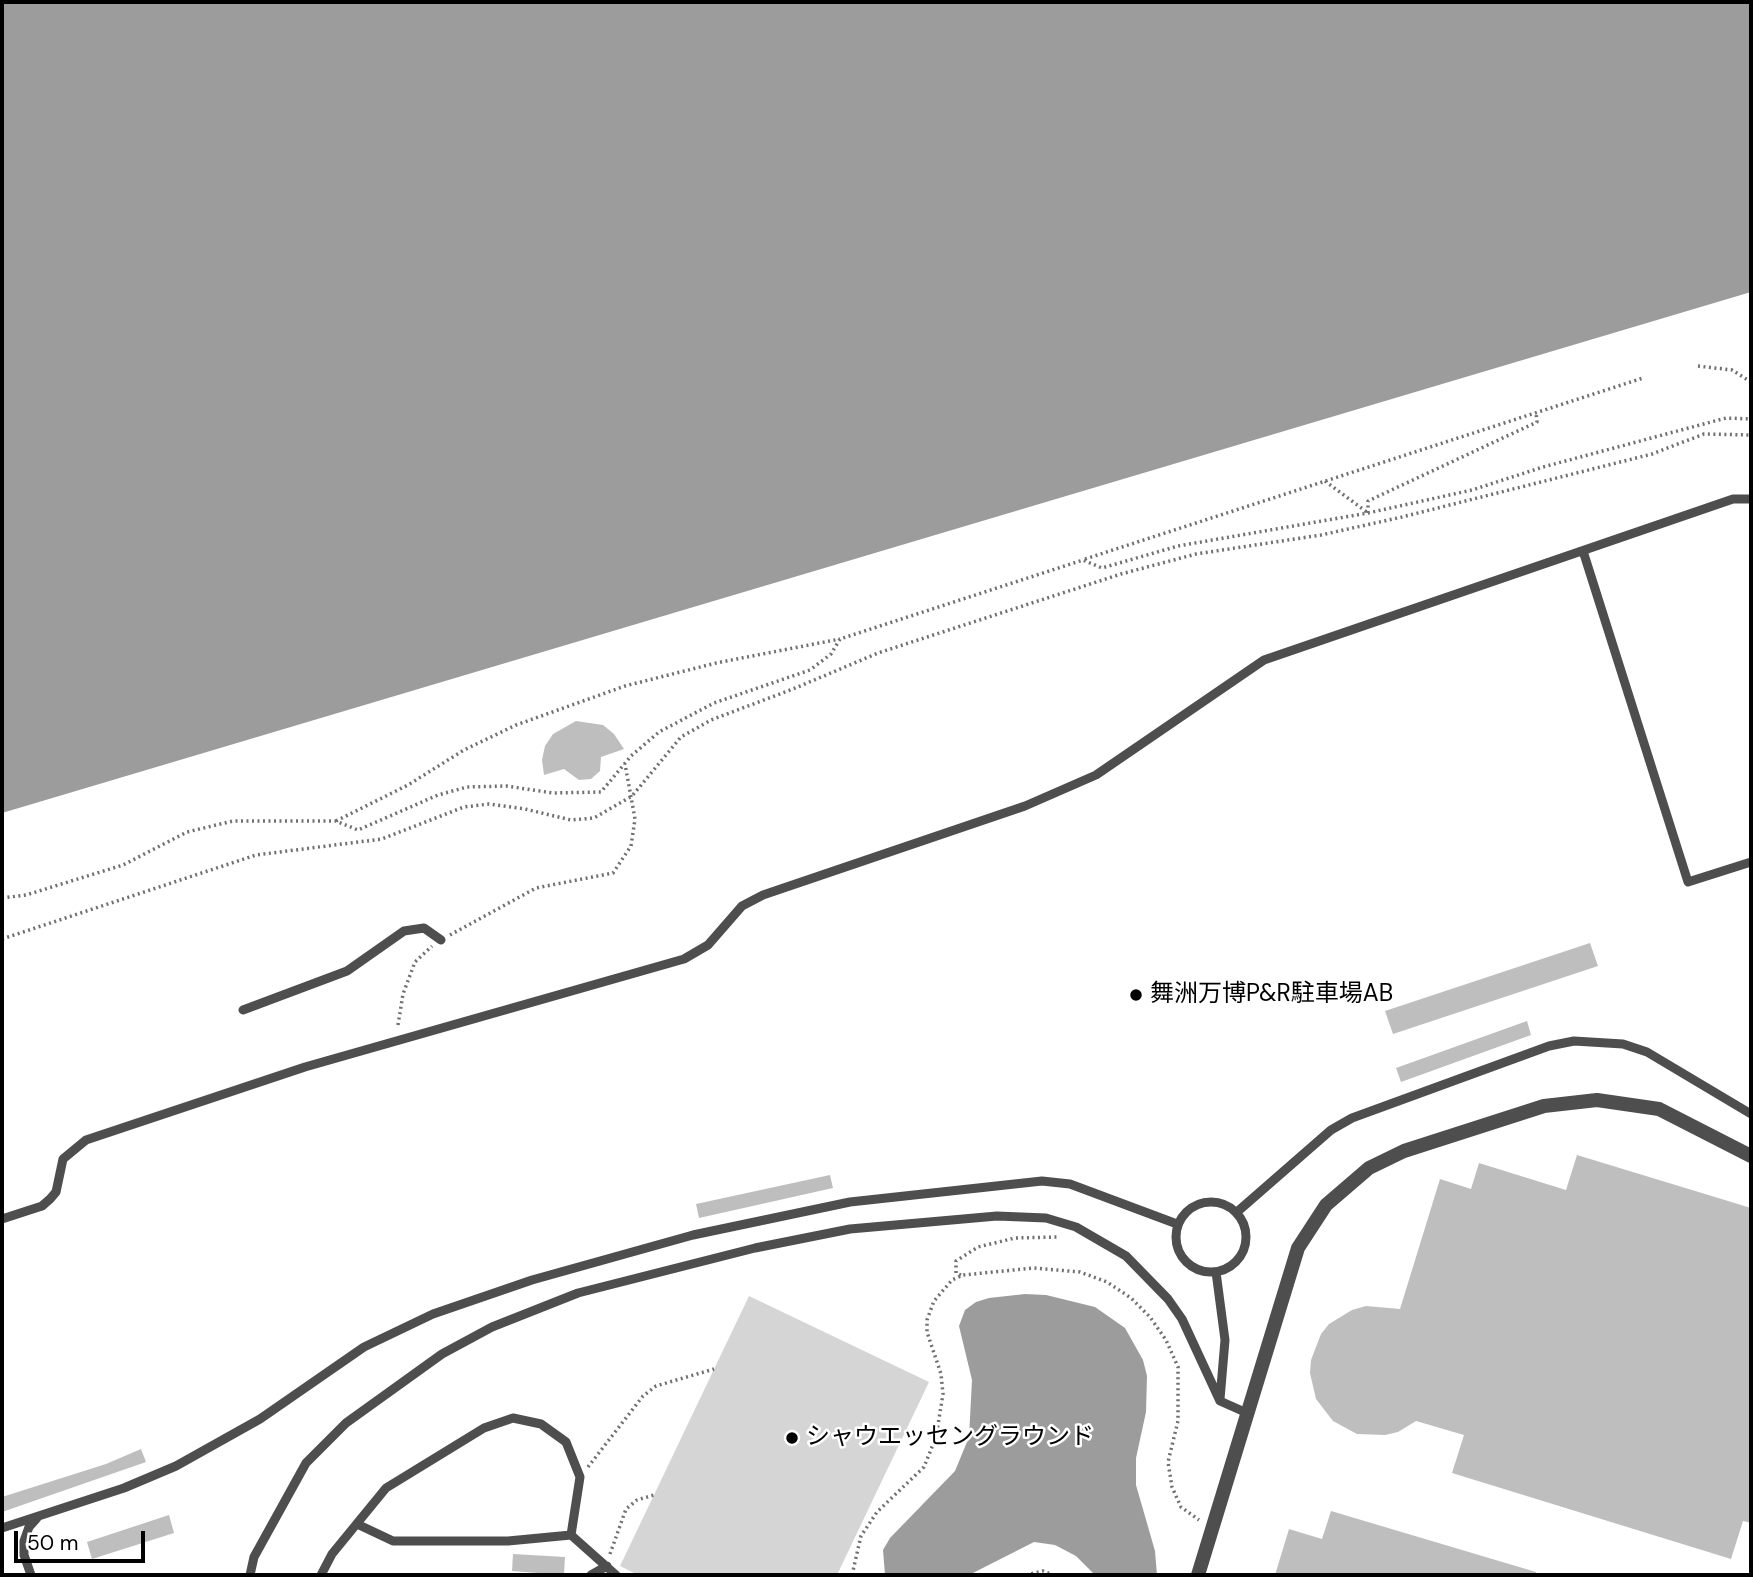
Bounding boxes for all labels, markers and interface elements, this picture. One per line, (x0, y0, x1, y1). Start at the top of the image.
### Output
place label: 舞洲万博P&R駐車場AB (1150, 981, 1393, 1009)
marker: 舞洲万博P&R駐車場AB (1128, 987, 1144, 1003)
place label: シャウエッセングラウンド (806, 1424, 1094, 1452)
marker: シャウエッセングラウンド (784, 1430, 800, 1446)
scale bar (18, 1518, 149, 1562)
text: 50 m (27, 1529, 78, 1557)

